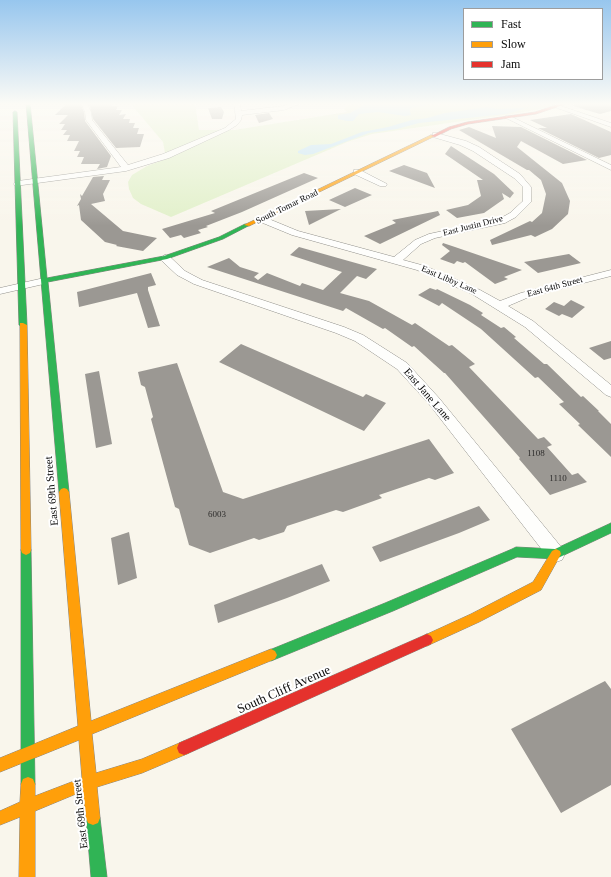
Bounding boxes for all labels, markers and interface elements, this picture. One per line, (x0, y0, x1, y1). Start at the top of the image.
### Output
legend (463, 8, 603, 80)
text: Fast (501, 17, 521, 31)
text: Slow (501, 37, 526, 51)
text: Jam (501, 57, 520, 71)
street label: South Tomar Road (254, 187, 320, 227)
street label: East Justin Drive (442, 213, 504, 239)
street label: East Libby Lane (420, 263, 478, 297)
street label: East 64th Street (526, 274, 584, 300)
street label: East Jane Lane (400, 366, 454, 424)
house number: 1108 (527, 449, 545, 459)
street label: East 69th Street (42, 456, 62, 526)
house number: 1110 (549, 474, 567, 484)
house number: 6003 (208, 510, 226, 520)
street label: South Cliff Avenue (235, 662, 333, 718)
street label: East 69th Street (71, 779, 91, 849)

